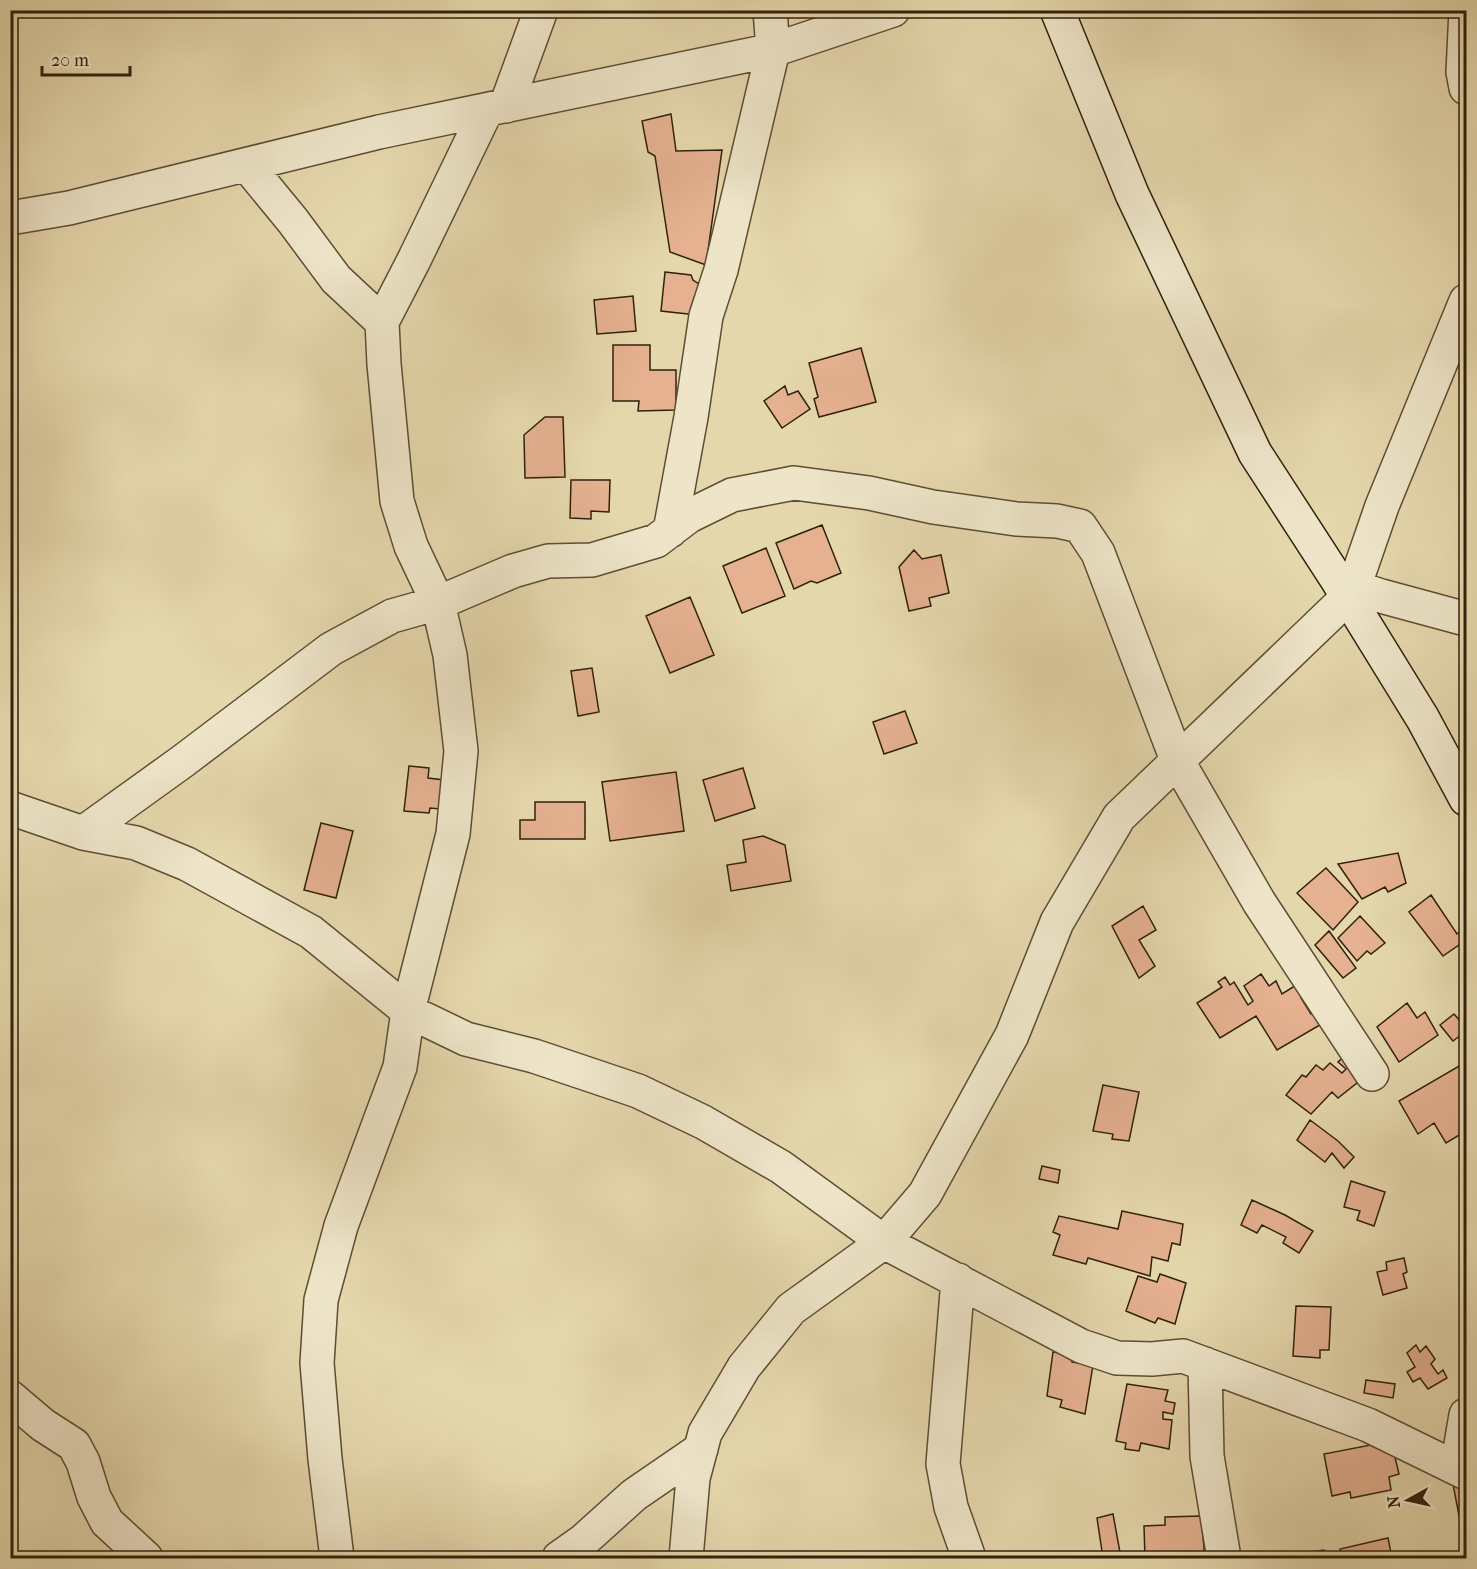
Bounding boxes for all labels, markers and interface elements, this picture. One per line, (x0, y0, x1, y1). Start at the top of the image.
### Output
scale bar (42, 39, 130, 77)
text: 20 m (51, 50, 89, 71)
north arrow (1378, 1470, 1438, 1530)
text: N (1383, 1494, 1404, 1509)

